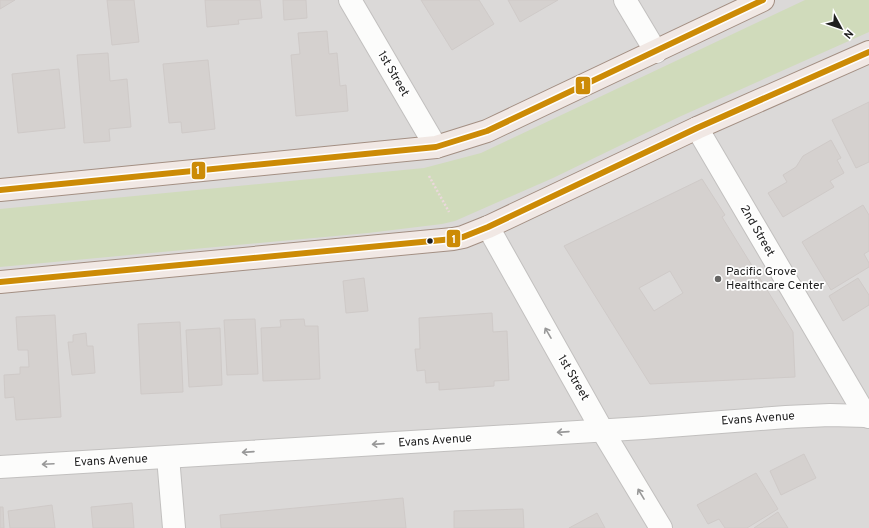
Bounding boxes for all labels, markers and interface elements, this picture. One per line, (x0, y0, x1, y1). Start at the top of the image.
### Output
north arrow (821, 8, 861, 48)
text: N (840, 26, 856, 41)
street label: 1st Street (374, 48, 412, 100)
line badge: 1 (575, 76, 591, 95)
text: 1 (581, 79, 585, 93)
line badge: 1 (191, 161, 206, 180)
text: 1 (196, 164, 200, 178)
street label: 2nd Street (736, 202, 778, 260)
line badge: 1 (446, 229, 461, 248)
text: 1 (452, 233, 456, 247)
unlabelled marker (425, 236, 435, 246)
place label: Pacific Grove Healthcare Center (726, 264, 824, 294)
marker: Pacific Grove Healthcare Center (713, 274, 723, 284)
one-way arrow (543, 327, 551, 339)
street label: 1st Street (554, 352, 592, 404)
street label: Evans Avenue (721, 408, 795, 430)
one-way arrow (557, 429, 570, 436)
street label: Evans Avenue (398, 430, 472, 452)
one-way arrow (372, 441, 385, 448)
one-way arrow (242, 449, 255, 456)
street label: Evans Avenue (74, 451, 148, 471)
one-way arrow (42, 461, 55, 468)
one-way arrow (636, 488, 644, 500)

